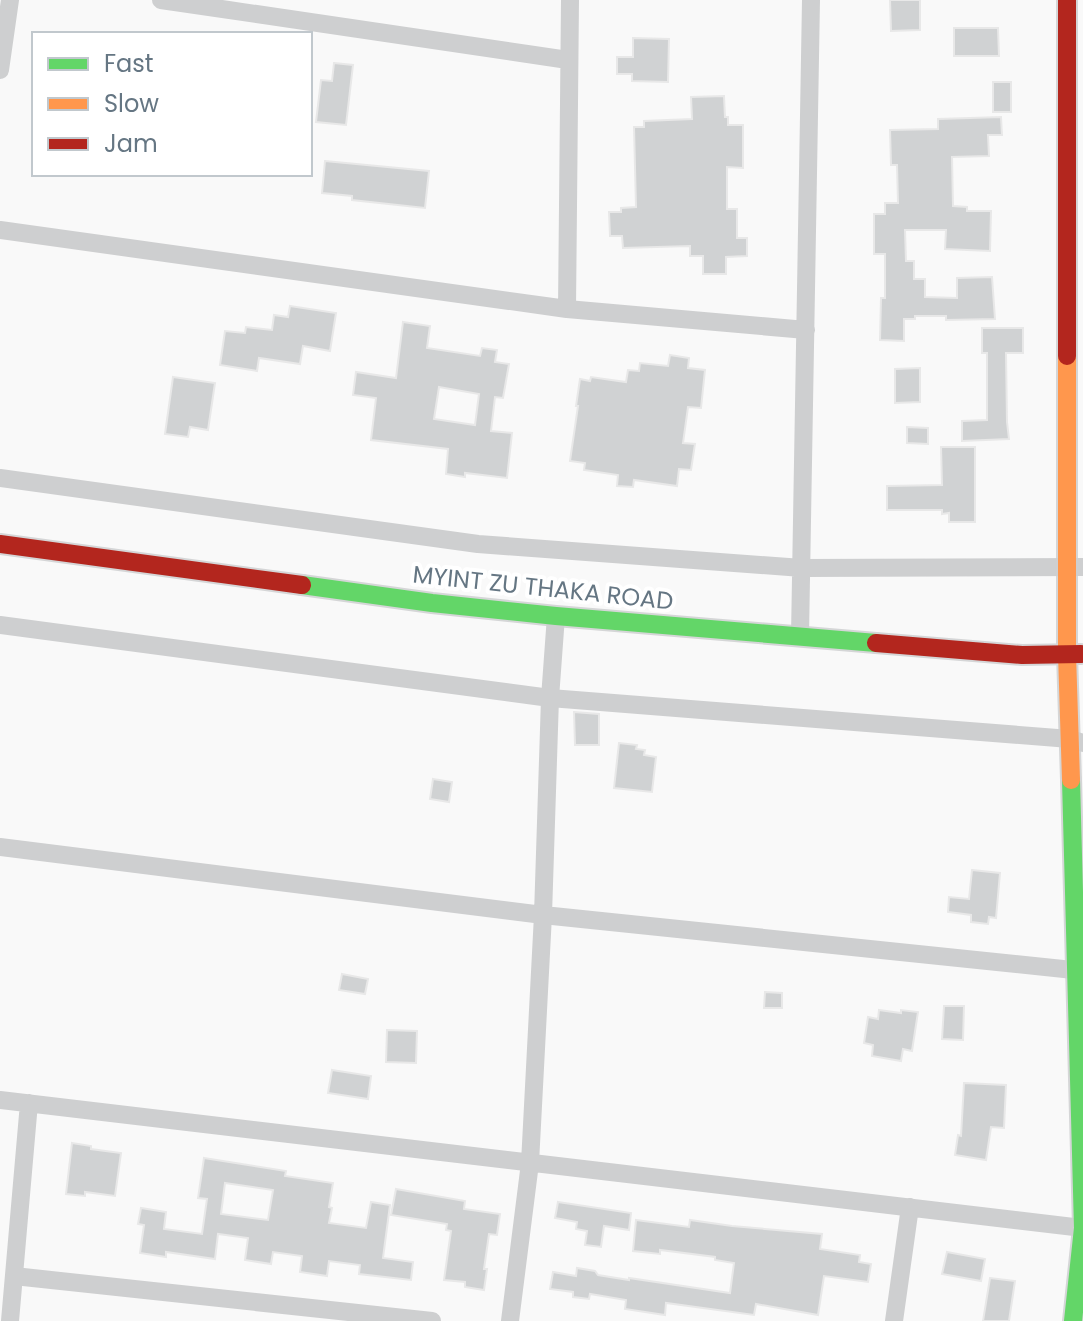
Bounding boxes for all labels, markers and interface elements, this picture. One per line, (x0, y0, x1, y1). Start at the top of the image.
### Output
legend (32, 32, 312, 176)
text: Fast (104, 47, 154, 80)
text: Slow (104, 87, 159, 120)
text: Jam (104, 127, 158, 160)
street label: MYINT ZU THAKA ROAD (411, 557, 675, 618)

